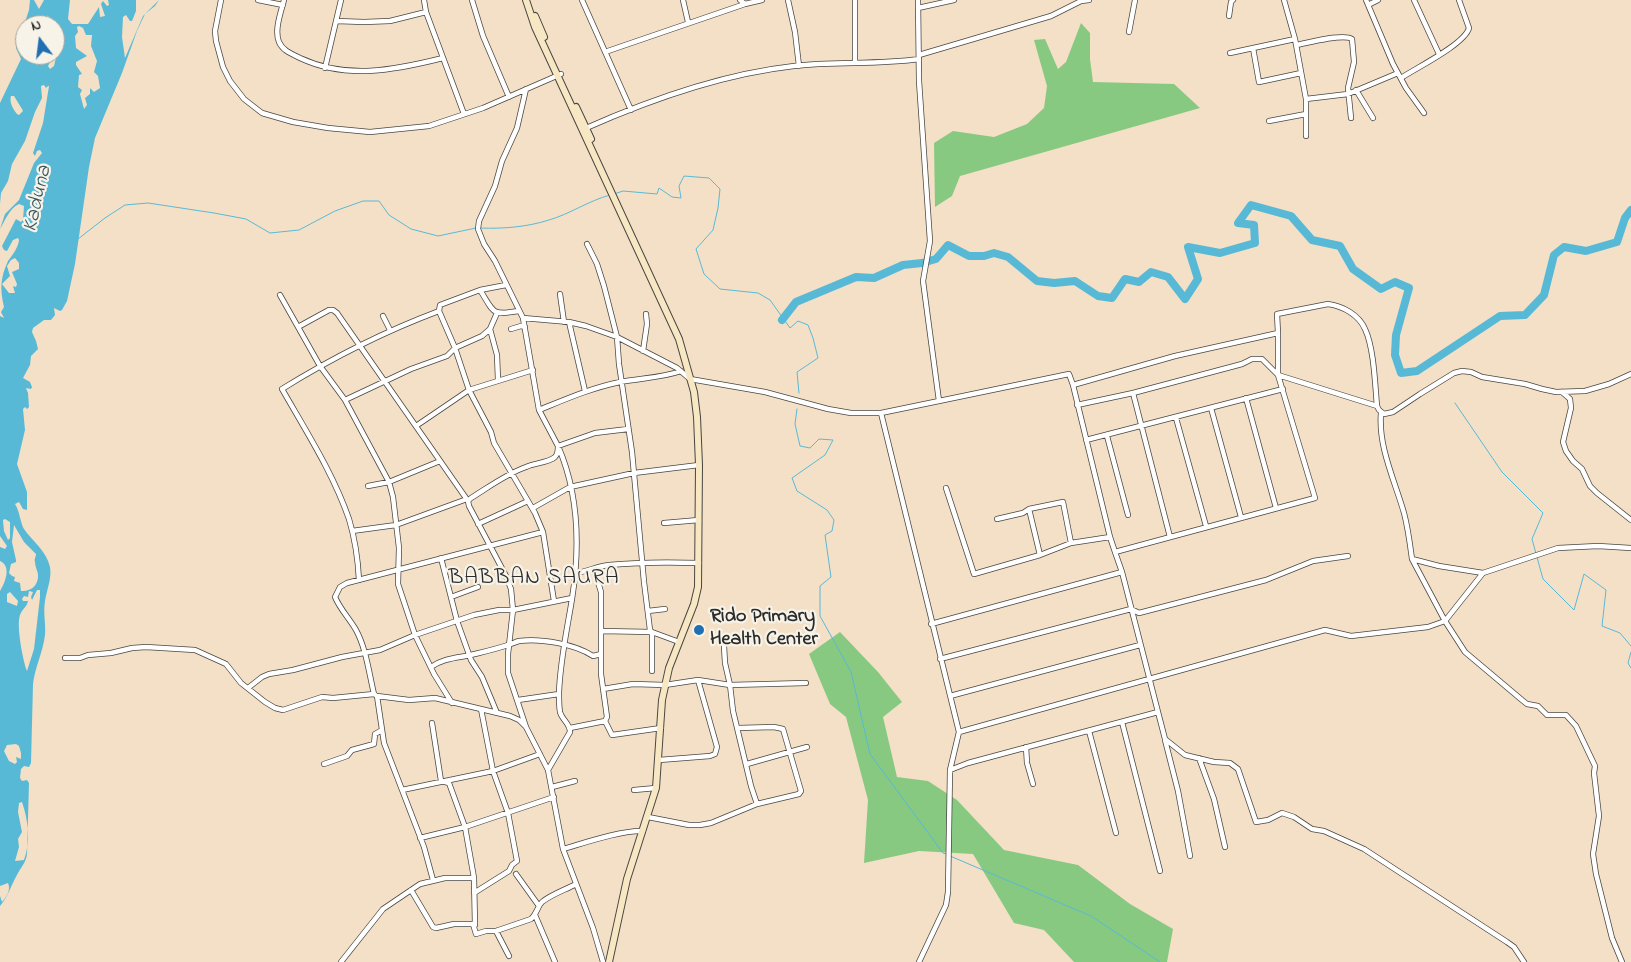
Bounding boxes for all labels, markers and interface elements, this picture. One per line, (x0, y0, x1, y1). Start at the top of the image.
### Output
north arrow (15, 15, 65, 65)
text: N (29, 15, 44, 37)
water label: Kaduna (19, 164, 59, 234)
district label: BABBAN SAURA (447, 566, 621, 592)
place label: Rido Primary Health Center (710, 606, 818, 653)
marker: Rido Primary Health Center (692, 623, 706, 637)

